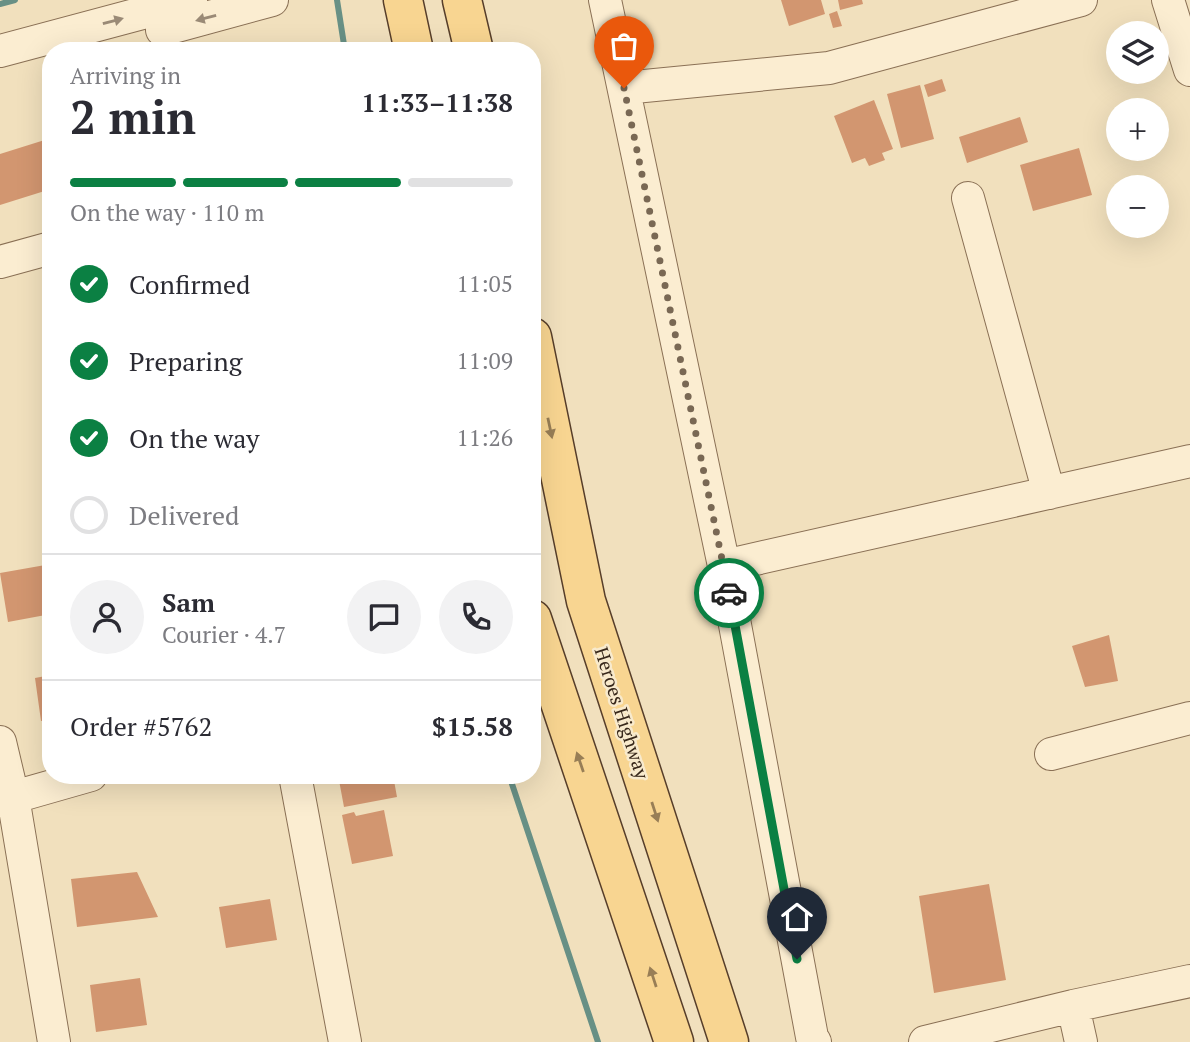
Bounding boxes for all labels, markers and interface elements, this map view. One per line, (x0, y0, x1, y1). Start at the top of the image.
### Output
one-way arrow (195, 13, 217, 24)
one-way arrow (102, 15, 124, 26)
pin (594, 16, 654, 88)
map controls (1106, 21, 1169, 238)
button: layers (1106, 21, 1169, 84)
icon: bag (605, 27, 643, 65)
text: Arriving in (70, 60, 181, 91)
text: 11:33–11:38 (361, 85, 513, 119)
text: 2 min (70, 86, 196, 147)
button: + (1106, 98, 1169, 161)
button: − (1106, 175, 1169, 238)
text: On the way · 110 m (70, 197, 264, 228)
icon: check (70, 265, 108, 303)
text: Confirmed (129, 267, 250, 301)
text: 11:05 (456, 268, 513, 299)
icon: check (70, 342, 108, 380)
text: Preparing (129, 344, 242, 378)
text: 11:09 (456, 345, 513, 376)
one-way arrow (545, 417, 556, 439)
icon: check (70, 419, 108, 457)
text: On the way (129, 421, 260, 455)
text: 11:26 (456, 422, 513, 453)
text: Delivered (129, 498, 239, 532)
courier (694, 558, 764, 628)
icon: car (710, 574, 748, 612)
button: person (70, 580, 144, 654)
button: chat (347, 580, 421, 654)
button: phone (439, 580, 513, 654)
text: Sam (162, 585, 215, 619)
text: Courier · 4.7 (162, 619, 286, 650)
street label: Heroes Highway (589, 644, 656, 782)
text: Order #5762 (70, 709, 212, 743)
text: $15.58 (432, 709, 513, 743)
one-way arrow (574, 751, 585, 772)
one-way arrow (650, 802, 660, 823)
pin (767, 887, 827, 959)
icon: home (778, 898, 816, 936)
one-way arrow (647, 967, 658, 988)

